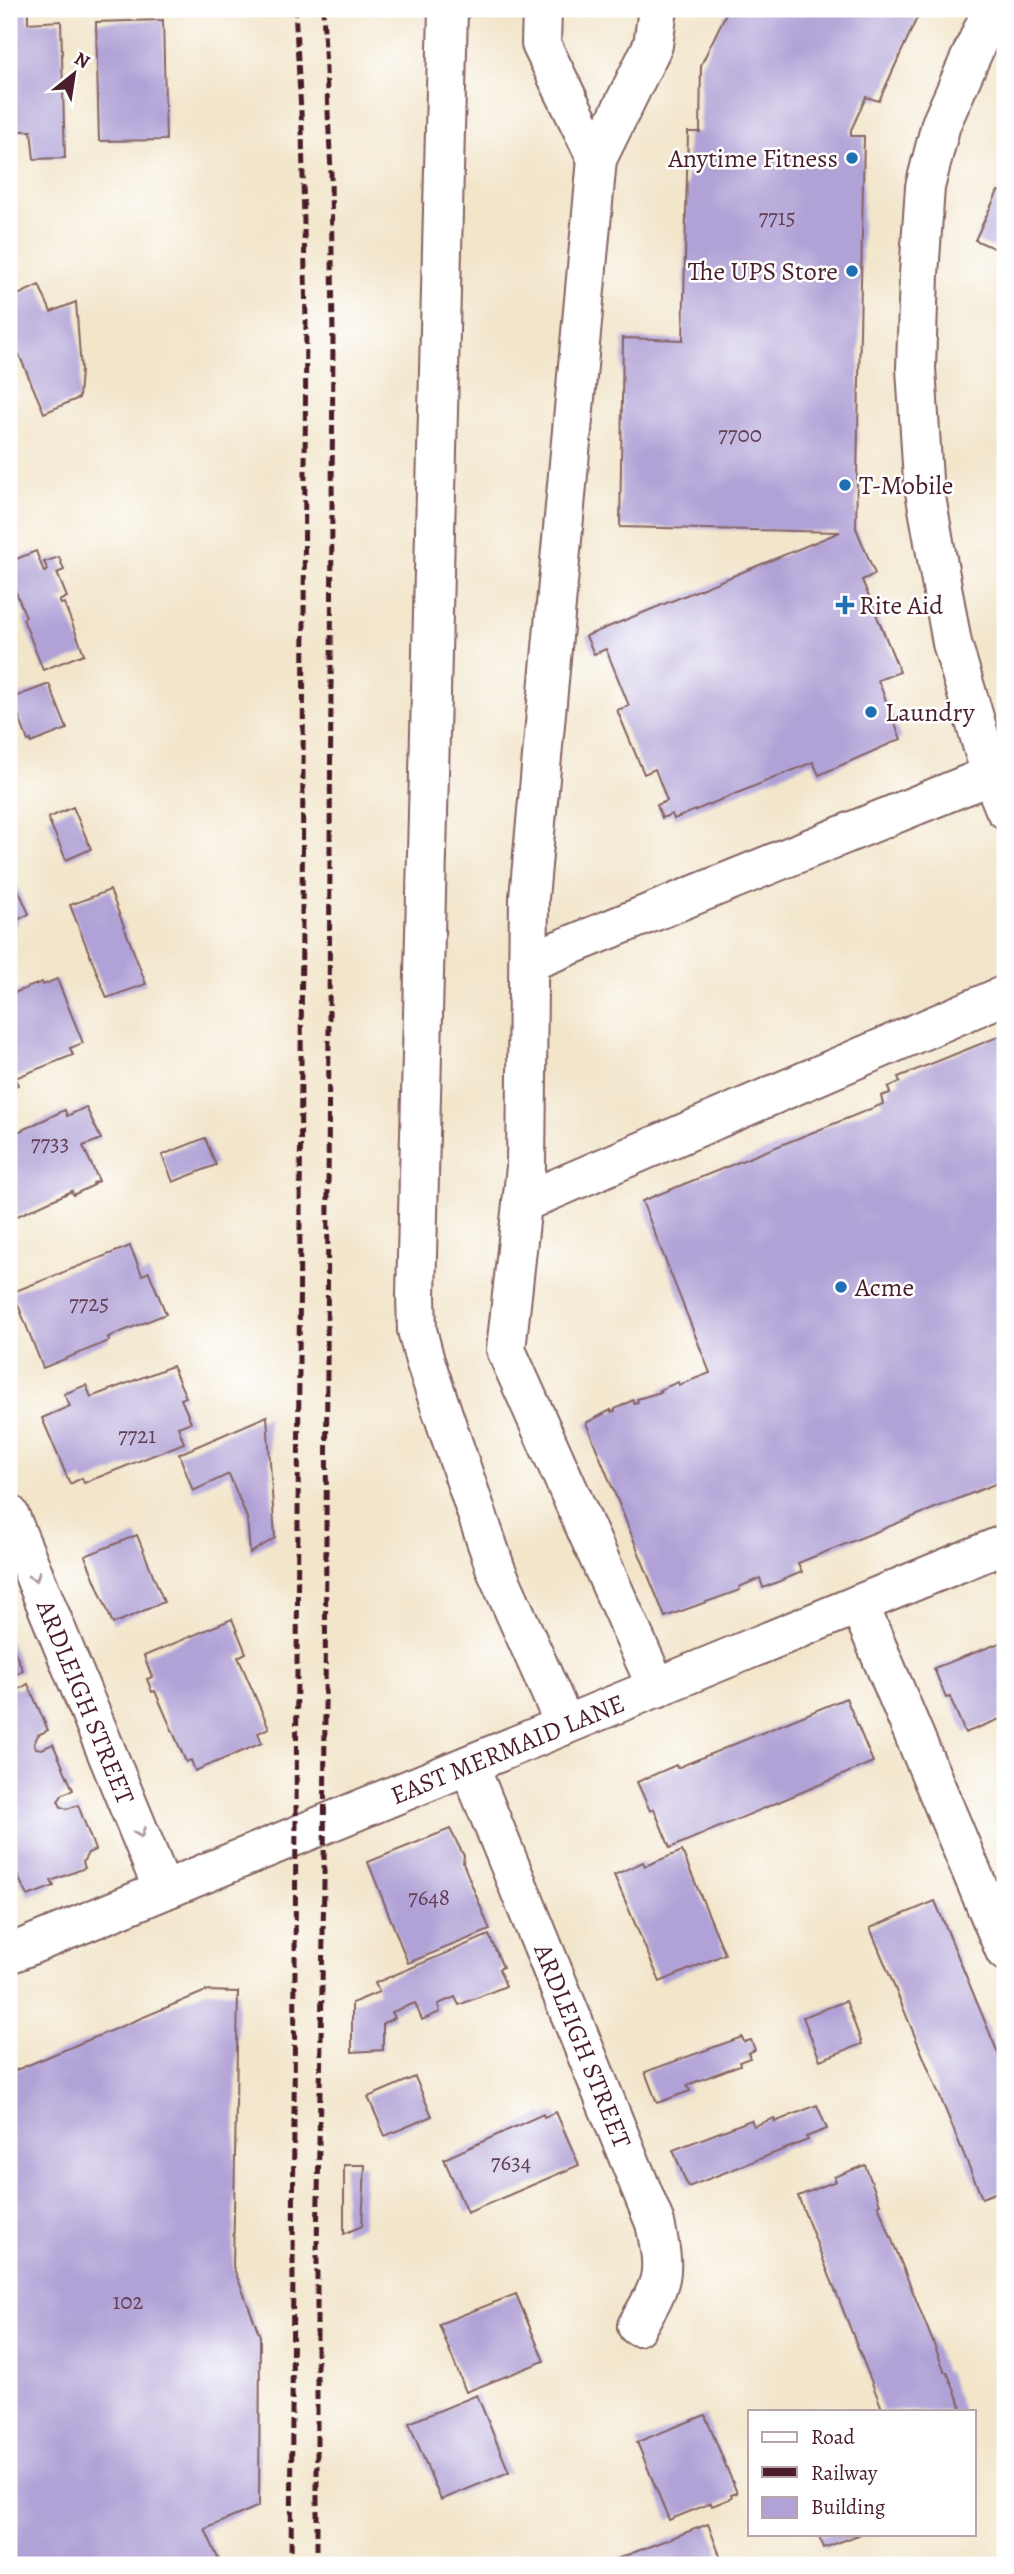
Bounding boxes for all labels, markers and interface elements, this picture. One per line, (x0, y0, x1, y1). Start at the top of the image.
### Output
north arrow (38, 38, 108, 108)
text: N (70, 45, 95, 75)
place label: Anytime Fitness (667, 141, 838, 176)
marker: Anytime Fitness (844, 150, 860, 166)
house number: 7715 (758, 202, 796, 233)
place label: The UPS Store (688, 254, 838, 289)
marker: The UPS Store (844, 263, 860, 279)
house number: 7700 (718, 419, 762, 450)
place label: T-Mobile (859, 468, 953, 503)
marker: T-Mobile (837, 477, 853, 493)
place label: Rite Aid (859, 588, 943, 623)
marker: Rite Aid (837, 597, 853, 613)
place label: Laundry (885, 695, 975, 730)
marker: Laundry (863, 704, 879, 720)
house number: 7733 (31, 1128, 69, 1159)
place label: Acme (854, 1270, 914, 1305)
marker: Acme (833, 1279, 849, 1295)
house number: 7725 (69, 1288, 109, 1319)
house number: 7721 (118, 1420, 156, 1451)
one-way arrow (26, 1570, 40, 1582)
street label: ARDLEIGH STREET (28, 1594, 143, 1809)
street label: EAST MERMAID LANE (385, 1685, 630, 1813)
one-way arrow (131, 1826, 145, 1838)
house number: 7648 (408, 1882, 450, 1913)
street label: ARDLEIGH STREET (525, 1937, 640, 2153)
house number: 7634 (491, 2147, 531, 2178)
house number: 102 (112, 2286, 144, 2317)
legend (748, 2410, 976, 2536)
text: Road (811, 2423, 855, 2451)
text: Railway (811, 2459, 878, 2487)
text: Building (811, 2493, 886, 2521)

